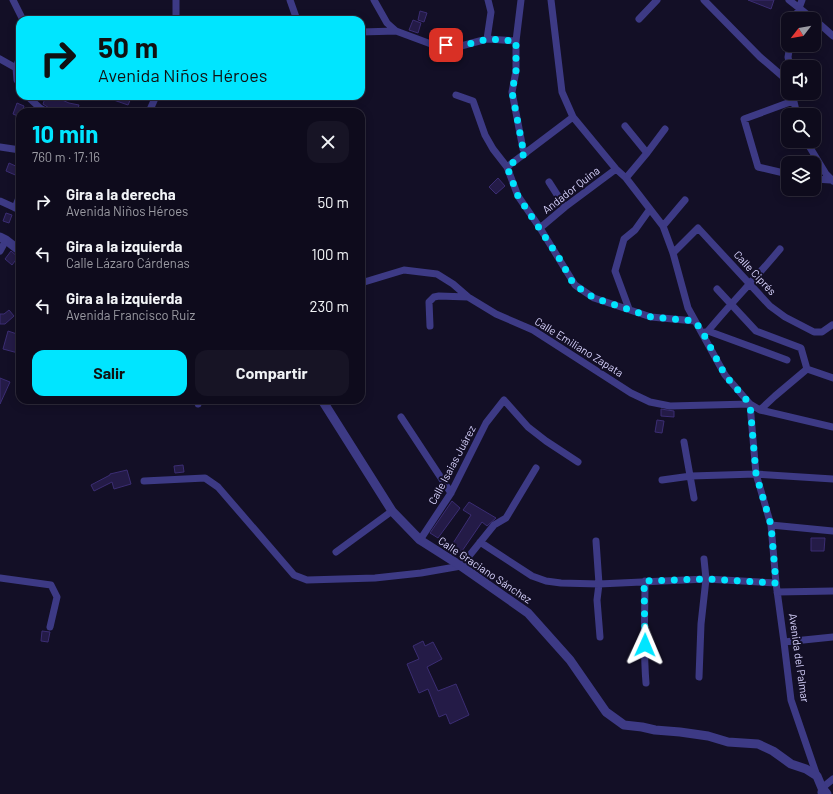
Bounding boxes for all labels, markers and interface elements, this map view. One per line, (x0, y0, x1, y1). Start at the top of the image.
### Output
north arrow (781, 12, 821, 52)
map controls (781, 12, 821, 196)
pin (429, 28, 463, 62)
text: 50 m (98, 30, 158, 64)
icon: right (32, 32, 84, 84)
icon: arrive (435, 34, 457, 56)
button: sound (781, 60, 821, 100)
text: Avenida Niños Héroes (98, 64, 267, 86)
button: search (781, 108, 821, 148)
text: 10 min (32, 119, 98, 148)
button: close (307, 121, 349, 163)
text: 760 m · 17:16 (32, 149, 100, 165)
button: layers (781, 156, 821, 196)
street label: Andador Quina (540, 163, 602, 216)
text: Gira a la derecha (66, 185, 176, 203)
icon: right (32, 191, 54, 213)
text: 50 m (317, 193, 349, 211)
text: Avenida Niños Héroes (66, 203, 188, 219)
text: Gira a la izquierda (66, 237, 182, 255)
icon: left (32, 243, 54, 265)
text: 100 m (311, 245, 349, 263)
street label: Calle Ciprés (732, 248, 779, 298)
text: Calle Lázaro Cárdenas (66, 255, 190, 271)
text: Gira a la izquierda (66, 289, 182, 307)
icon: left (32, 295, 54, 317)
text: 230 m (309, 297, 349, 315)
text: Avenida Francisco Ruiz (66, 307, 195, 323)
street label: Calle Emiliano Zapata (533, 314, 626, 379)
button: Salir (32, 350, 187, 396)
button: Compartir (195, 350, 349, 396)
street label: Calle Isaias Juárez (425, 423, 478, 506)
street label: Calle Graciano Sánchez (436, 533, 535, 606)
street label: Avenida del Palmar (787, 613, 812, 703)
position arrow (624, 624, 666, 666)

